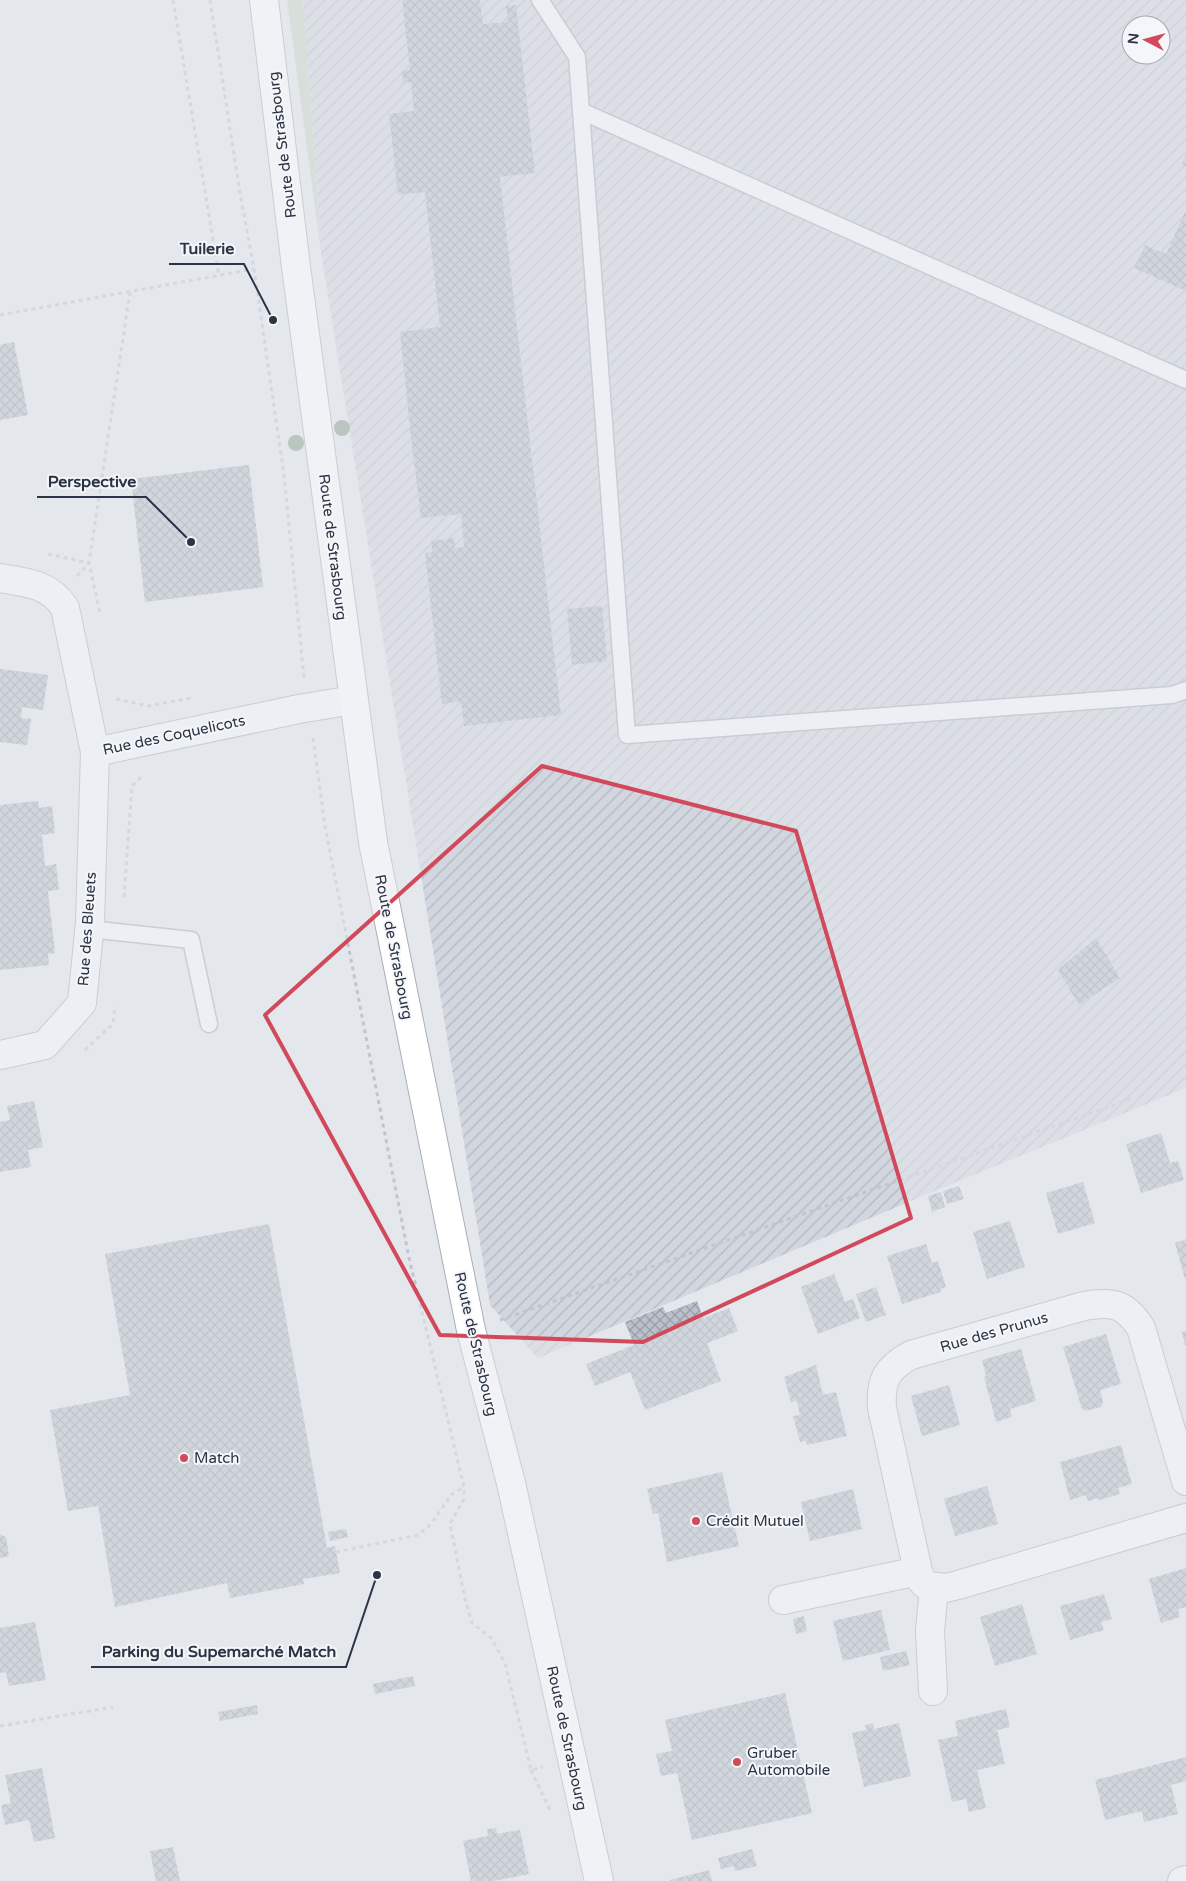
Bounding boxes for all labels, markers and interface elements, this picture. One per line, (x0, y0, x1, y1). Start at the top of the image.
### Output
north arrow (1121, 15, 1171, 65)
text: N (1125, 32, 1143, 45)
street label: Route de Strasbourg (264, 71, 300, 219)
callout: Tuilerie (169, 233, 244, 264)
text: Tuilerie (179, 239, 234, 259)
callout: Perspective (37, 466, 146, 497)
text: Perspective (48, 472, 136, 492)
street label: Route de Strasbourg (315, 473, 351, 621)
street label: Rue des Coquelicots (101, 711, 247, 759)
street label: Rue des Bleuets (74, 871, 100, 987)
street label: Route de Strasbourg (371, 873, 417, 1021)
street label: Route de Strasbourg (451, 1270, 501, 1418)
street label: Rue des Prunus (938, 1308, 1050, 1356)
place label: Match (194, 1449, 240, 1467)
marker: Match (178, 1452, 190, 1464)
place label: Crédit Mutuel (706, 1512, 804, 1530)
marker: Crédit Mutuel (690, 1515, 702, 1527)
callout: Parking du Supemarché Match (91, 1636, 346, 1667)
text: Parking du Supemarché Match (102, 1642, 336, 1662)
street label: Route de Strasbourg (543, 1664, 591, 1812)
place label: Gruber Automobile (747, 1744, 830, 1779)
marker: Gruber Automobile (731, 1756, 743, 1768)

